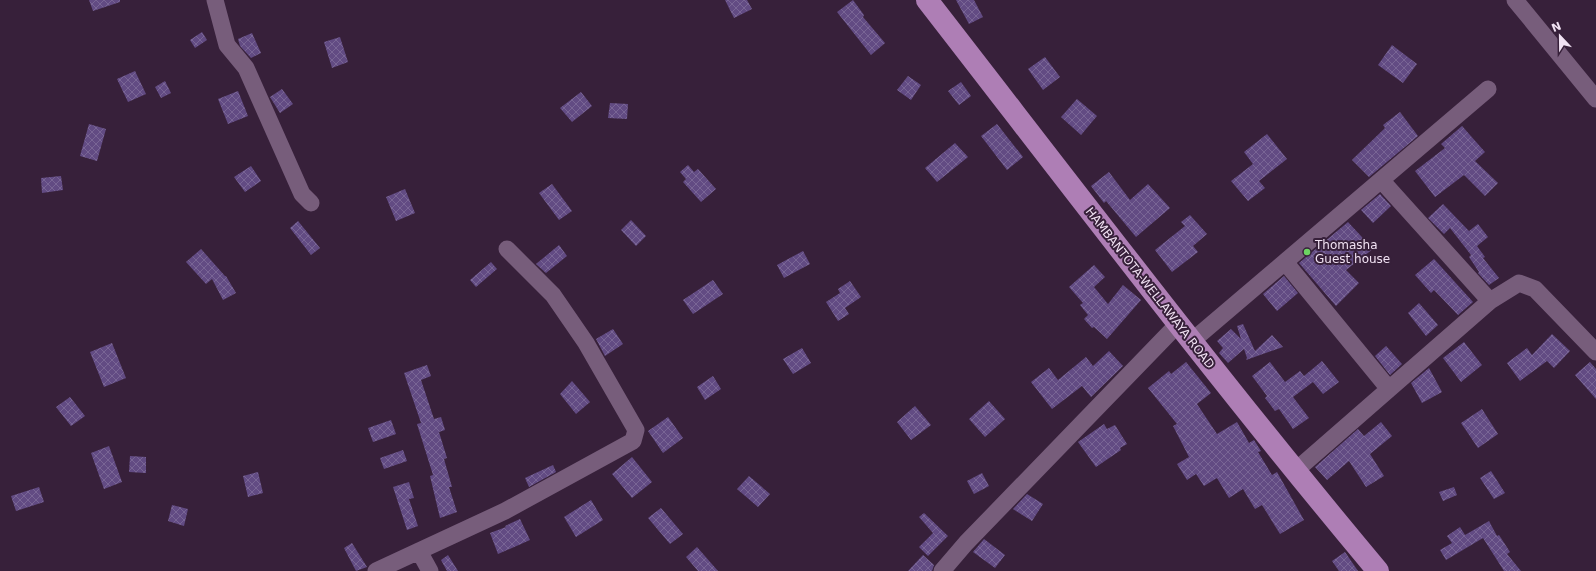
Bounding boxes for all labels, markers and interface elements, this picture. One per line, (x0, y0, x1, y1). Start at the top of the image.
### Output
north arrow (1540, 16, 1580, 56)
text: N (1550, 19, 1563, 35)
street label: HAMBANTOTA-WELLAWAYA ROAD (1083, 205, 1217, 371)
place label: Thomasha Guest house (1314, 238, 1390, 266)
marker: Thomasha Guest house (1302, 247, 1312, 257)

